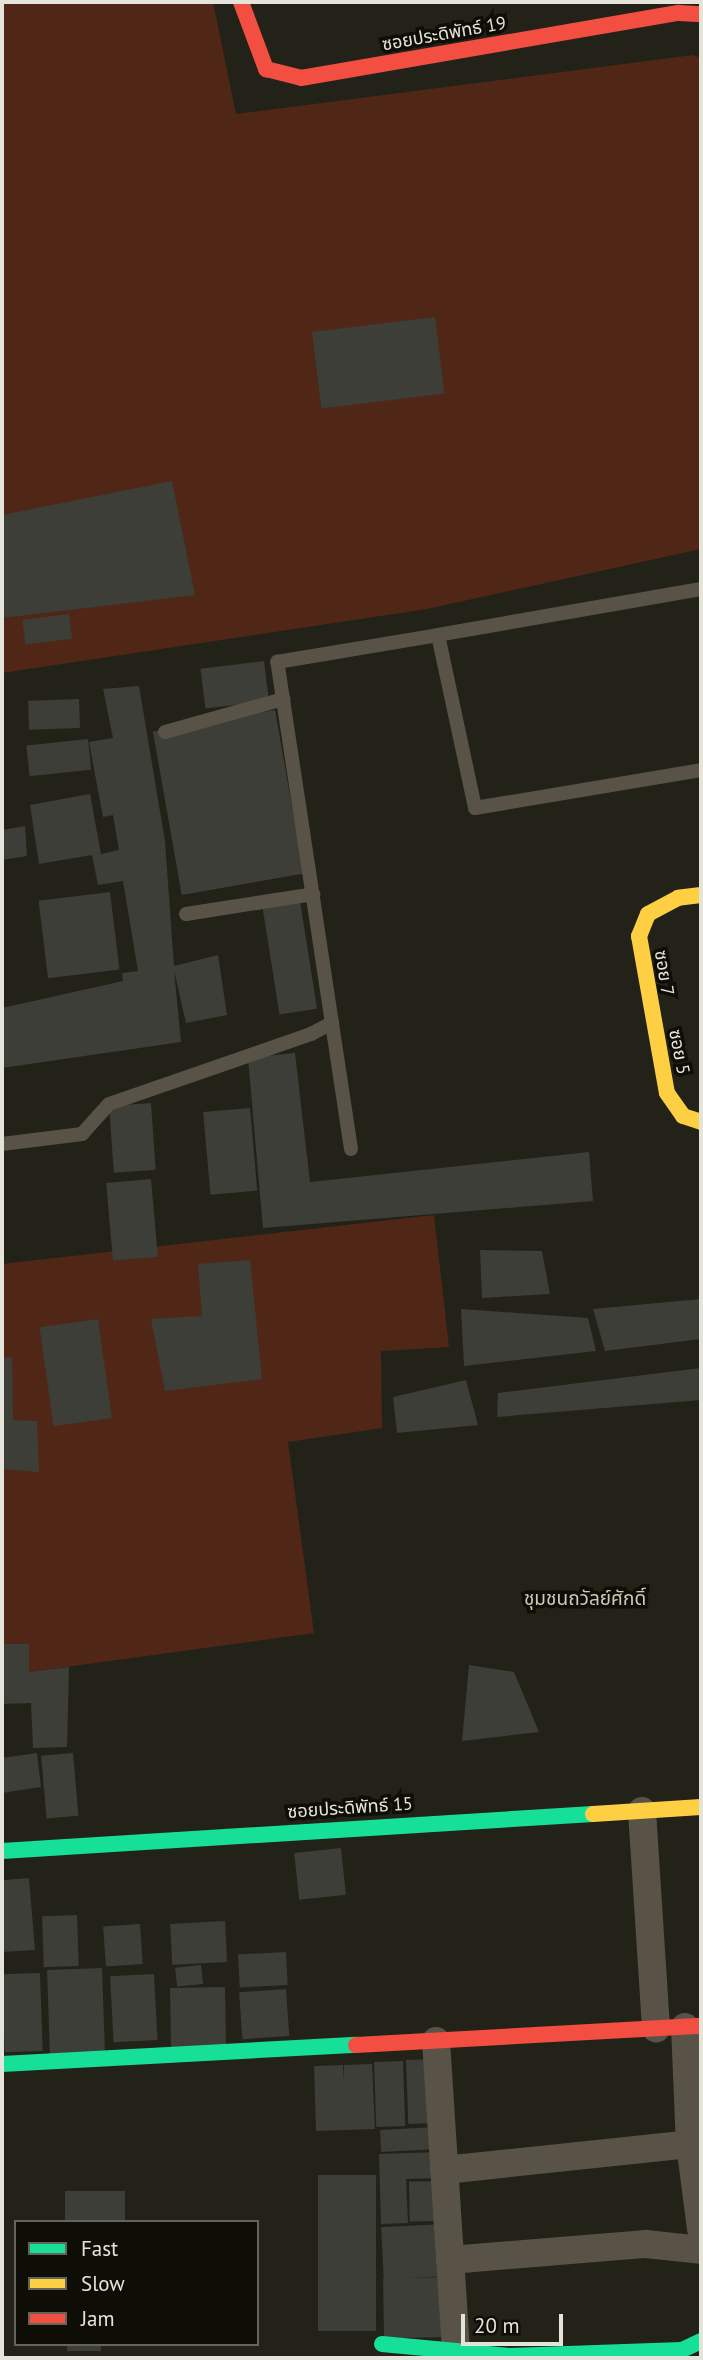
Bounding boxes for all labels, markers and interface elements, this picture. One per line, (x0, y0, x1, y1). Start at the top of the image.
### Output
street label: ซอยประดิพัทธ์ 19 (380, 12, 508, 56)
street label: ซอย 7 (650, 949, 678, 997)
street label: ซอย 5 (664, 1028, 694, 1076)
district label: ชุมชนถวัลย์ศักดิ์ (524, 1588, 646, 1610)
street label: ซอยประดิพัทธ์ 15 (287, 1793, 413, 1823)
legend (14, 2220, 259, 2346)
text: Fast (81, 2235, 118, 2262)
text: Slow (81, 2270, 125, 2297)
scale bar (465, 2300, 566, 2344)
text: Jam (81, 2305, 115, 2332)
text: 20 m (474, 2312, 520, 2339)

